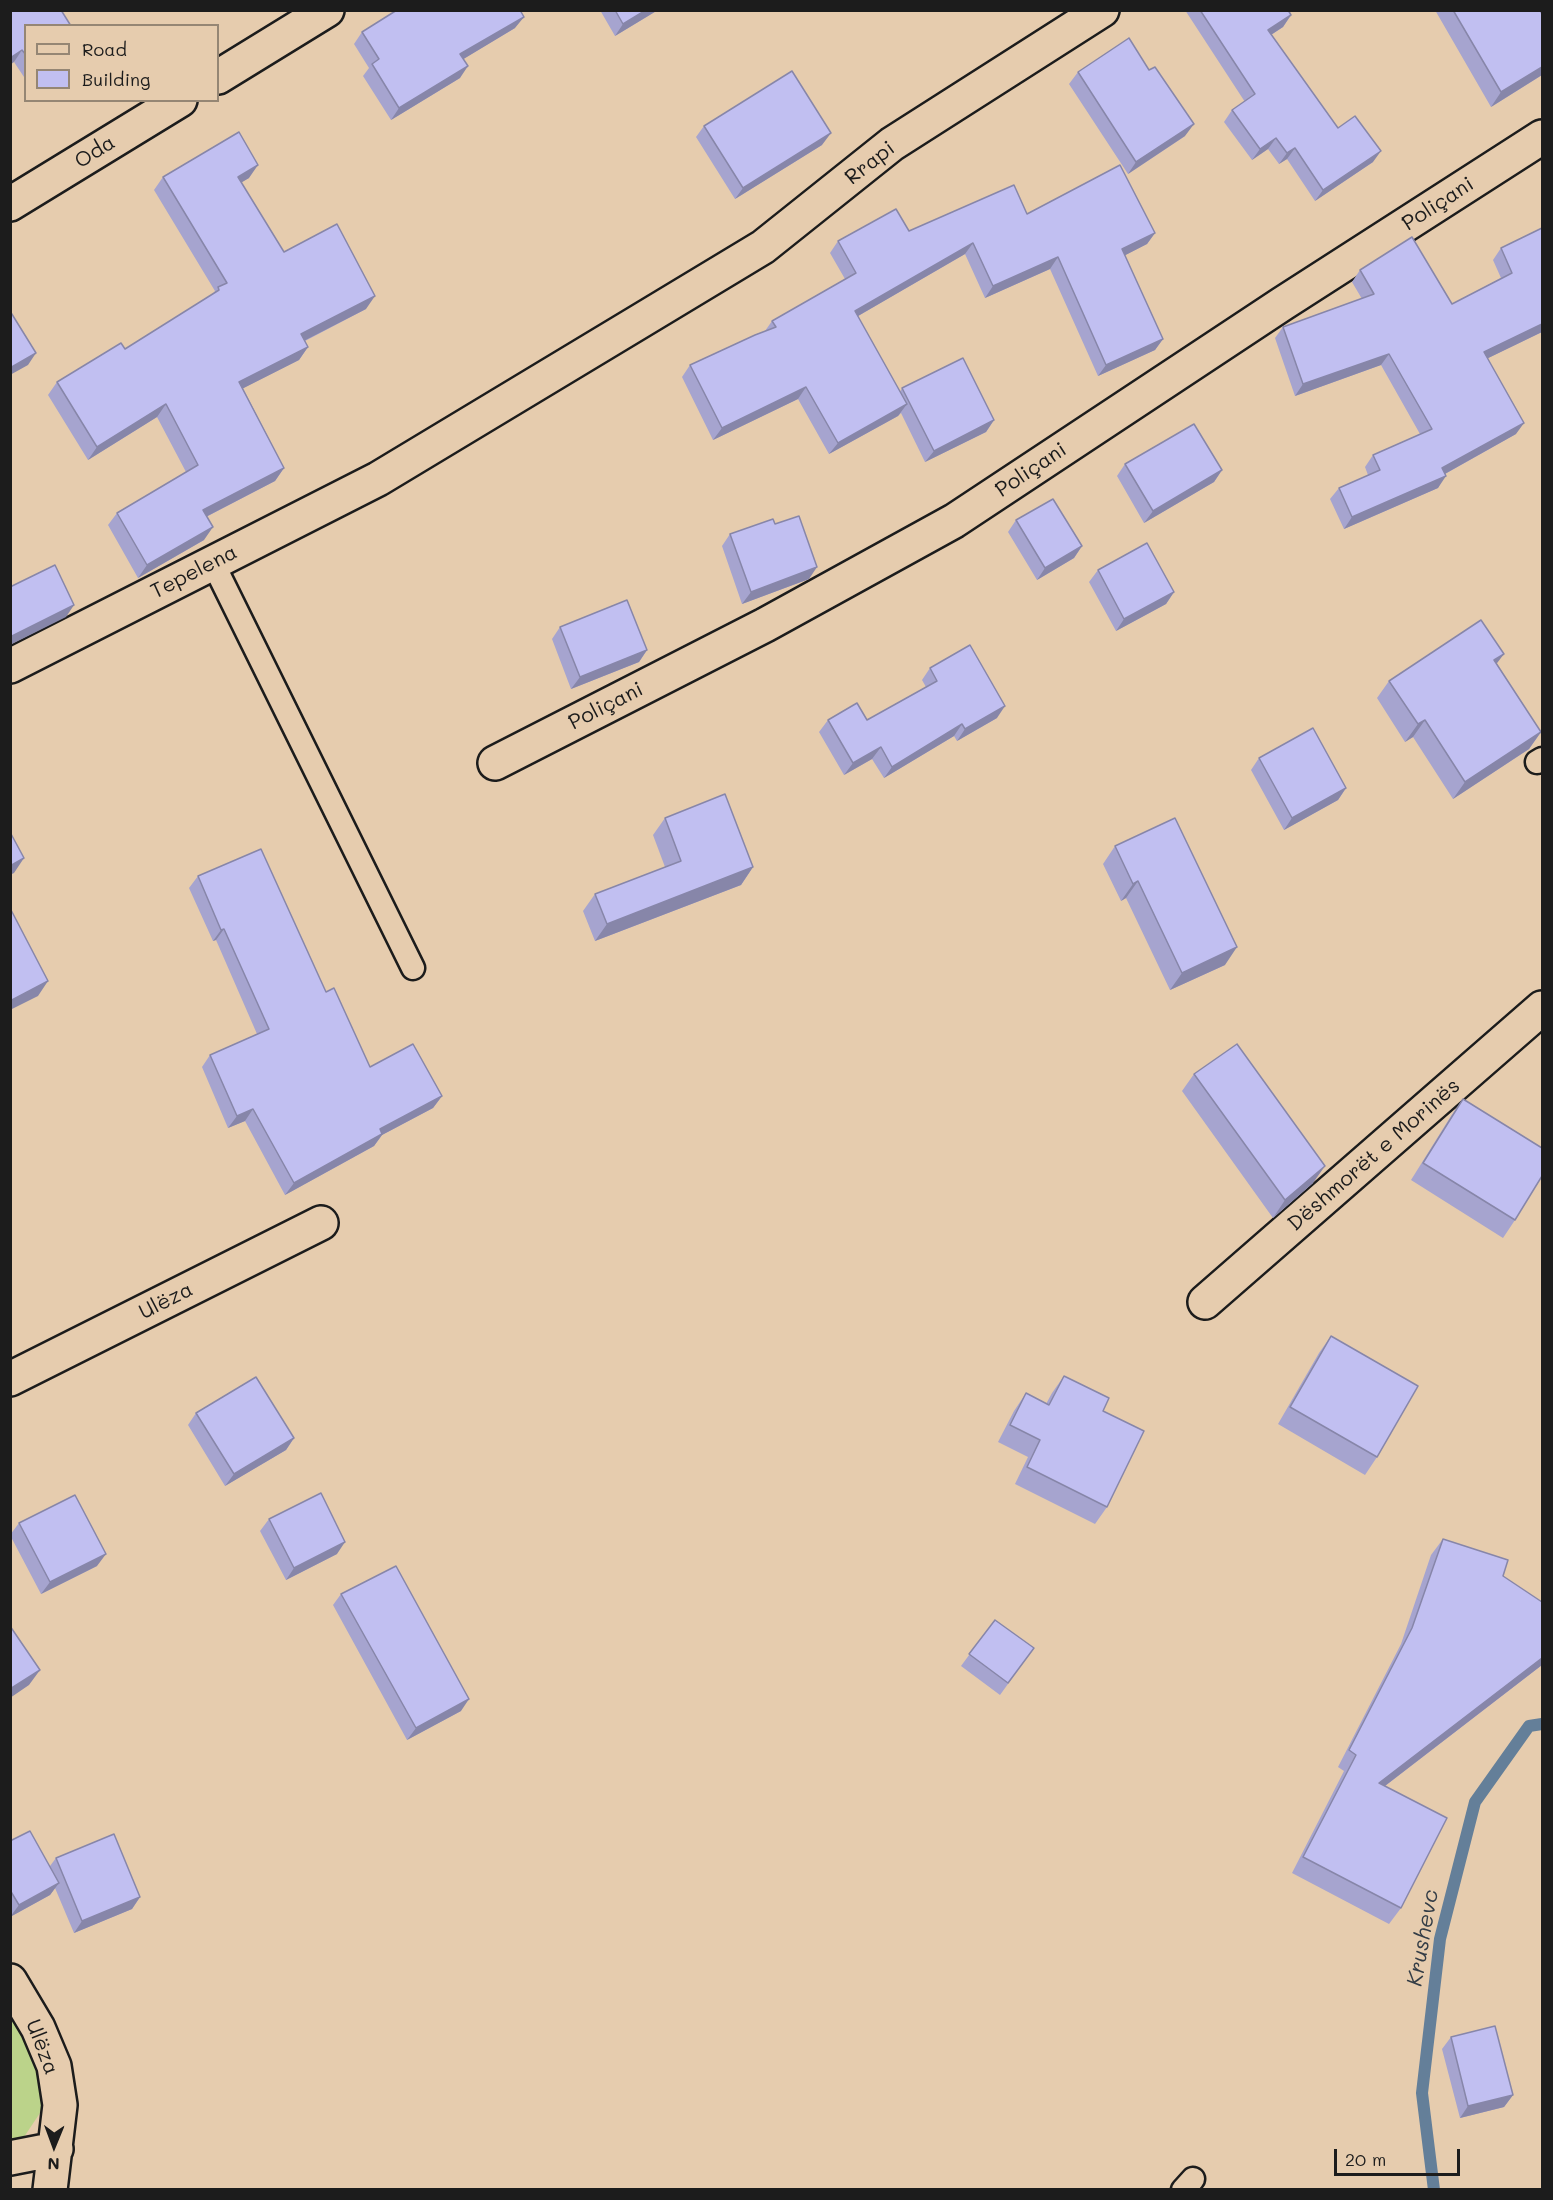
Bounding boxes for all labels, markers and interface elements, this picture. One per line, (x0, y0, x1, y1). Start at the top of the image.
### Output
legend (24, 24, 219, 102)
text: Road (82, 37, 127, 61)
text: Building (82, 67, 150, 91)
street label: Oda (70, 130, 120, 174)
street label: Rrapi (840, 136, 900, 190)
street label: Poliçani (1397, 172, 1479, 236)
street label: Poliçani (991, 437, 1071, 503)
street label: Tepelena (147, 540, 241, 604)
street label: Poliçani (564, 677, 648, 735)
street label: Dëshmorët e Morinës (1283, 1073, 1465, 1237)
street label: Ulëza (135, 1277, 197, 1325)
water label: Krushevc (1402, 1888, 1444, 1988)
street label: Ulëza (20, 2016, 64, 2078)
north arrow (24, 2116, 84, 2176)
scale bar (1337, 2137, 1463, 2175)
text: 20 m (1345, 2147, 1386, 2171)
text: N (47, 2154, 60, 2175)

